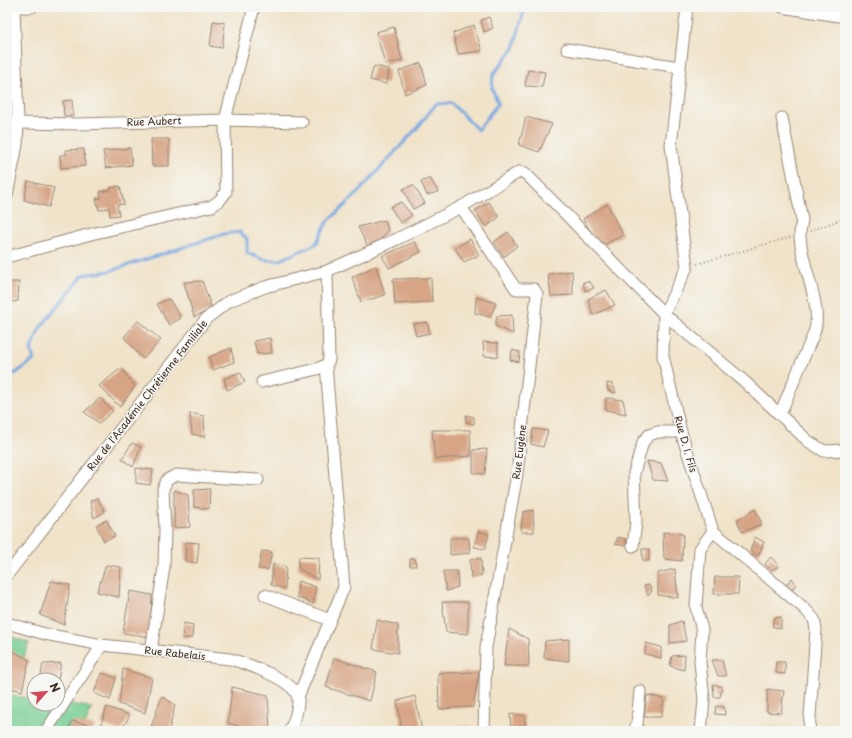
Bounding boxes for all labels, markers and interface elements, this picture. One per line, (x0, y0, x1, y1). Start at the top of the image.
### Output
street label: Rue Aubert (126, 112, 182, 129)
street label: Rue de l'Académie Chrétienne Familiale (83, 316, 211, 473)
street label: Rue D. I. Fils (671, 414, 702, 474)
street label: Rue Eugène (508, 423, 529, 480)
street label: Rue Rabelais (144, 642, 207, 663)
north arrow (26, 672, 66, 712)
text: N (46, 679, 65, 695)

